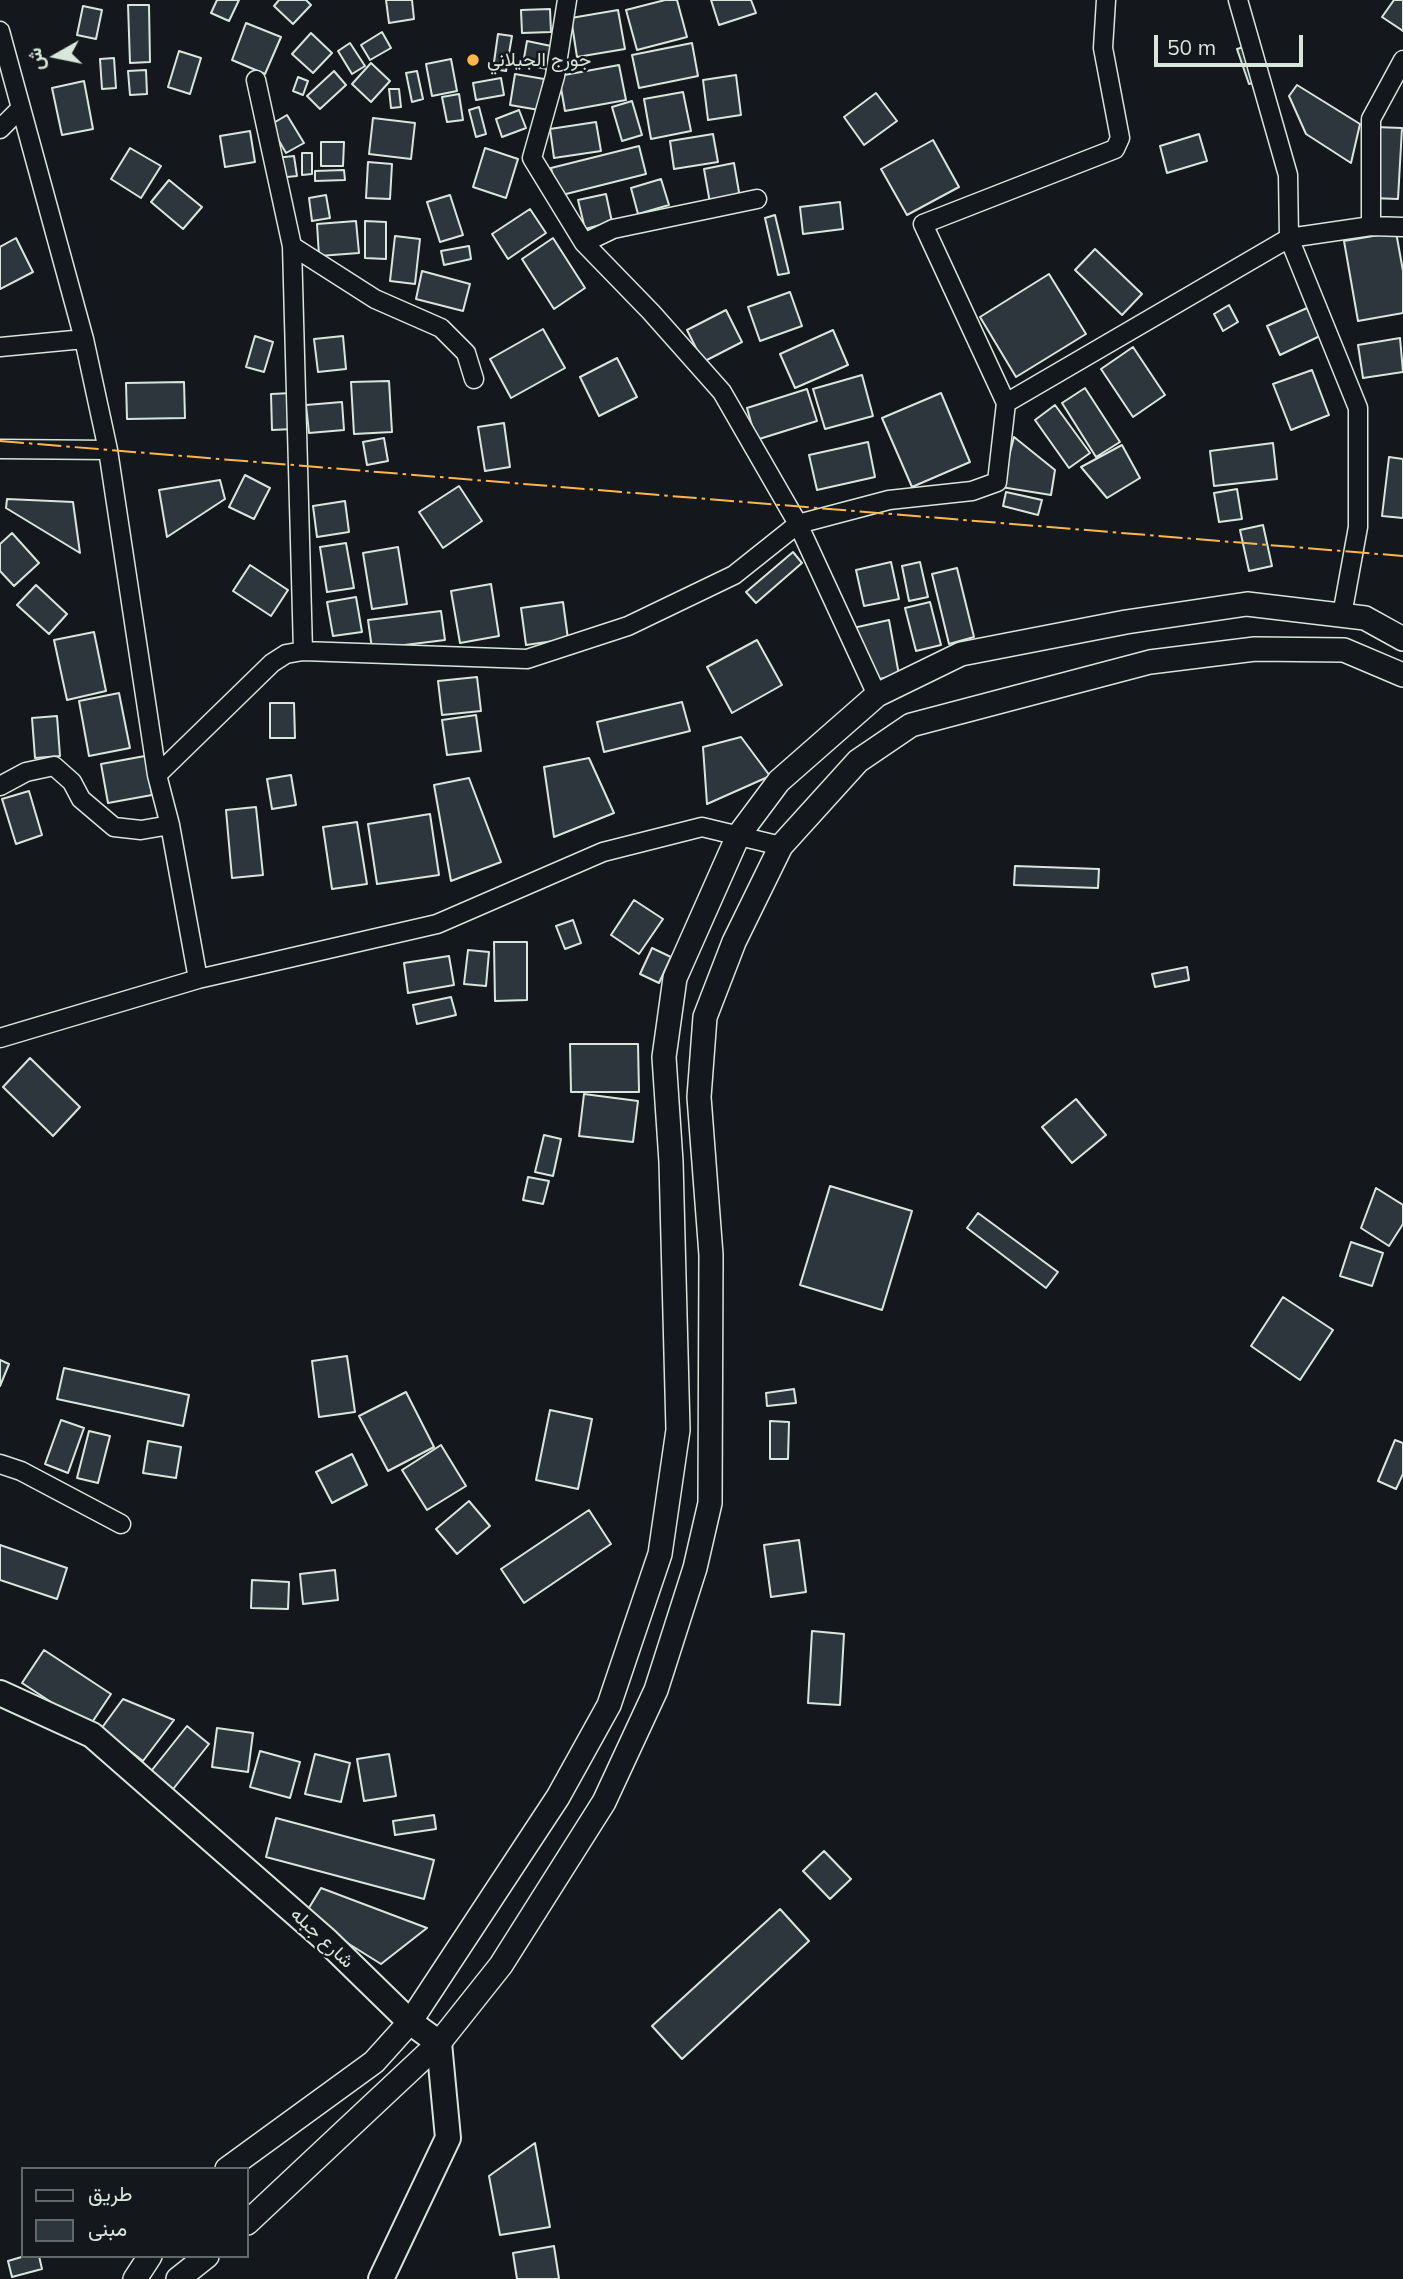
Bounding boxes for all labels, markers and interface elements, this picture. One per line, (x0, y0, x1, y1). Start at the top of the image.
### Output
north arrow (21, 21, 91, 91)
scale bar (1158, 21, 1307, 65)
text: 50 m (1167, 34, 1216, 60)
text: ش (22, 46, 49, 72)
place label: جورج الجيلاني (487, 49, 591, 71)
marker: جورج الجيلاني (465, 52, 481, 68)
street label: شارع جبله (286, 1903, 358, 1973)
legend (21, 2167, 248, 2258)
text: طريق (88, 2180, 133, 2206)
text: مبنى (88, 2215, 127, 2241)

